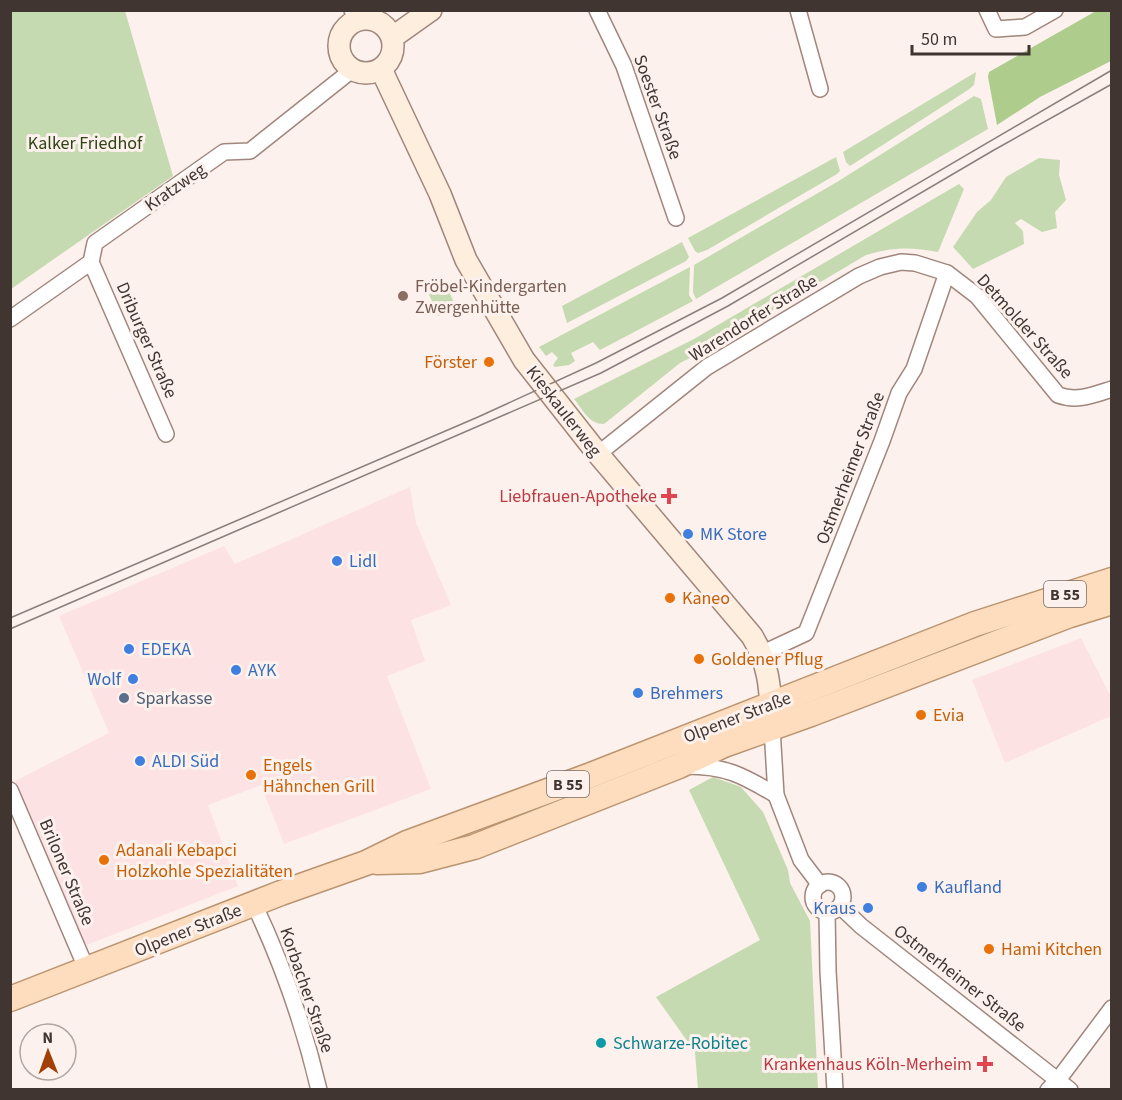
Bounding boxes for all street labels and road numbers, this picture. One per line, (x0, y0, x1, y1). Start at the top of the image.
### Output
street label: Soester Straße (627, 51, 688, 163)
street label: Kratzweg (140, 157, 211, 218)
street label: Detmolder Straße (971, 268, 1079, 384)
street label: Warendorfer Straße (684, 269, 822, 368)
street label: Driburger Straße (110, 278, 183, 402)
street label: Kieskaulerweg (520, 360, 607, 462)
street label: Ostmerheimer Straße (810, 388, 891, 548)
road number: B 55 (1044, 581, 1086, 607)
street label: Olpener Straße (680, 685, 795, 749)
road number: B 55 (547, 771, 589, 797)
street label: Briloner Straße (33, 815, 100, 929)
street label: Olpener Straße (131, 898, 246, 963)
street label: Ostmerheimer Straße (888, 919, 1031, 1038)
street label: Korbacher Straße (273, 924, 340, 1056)

